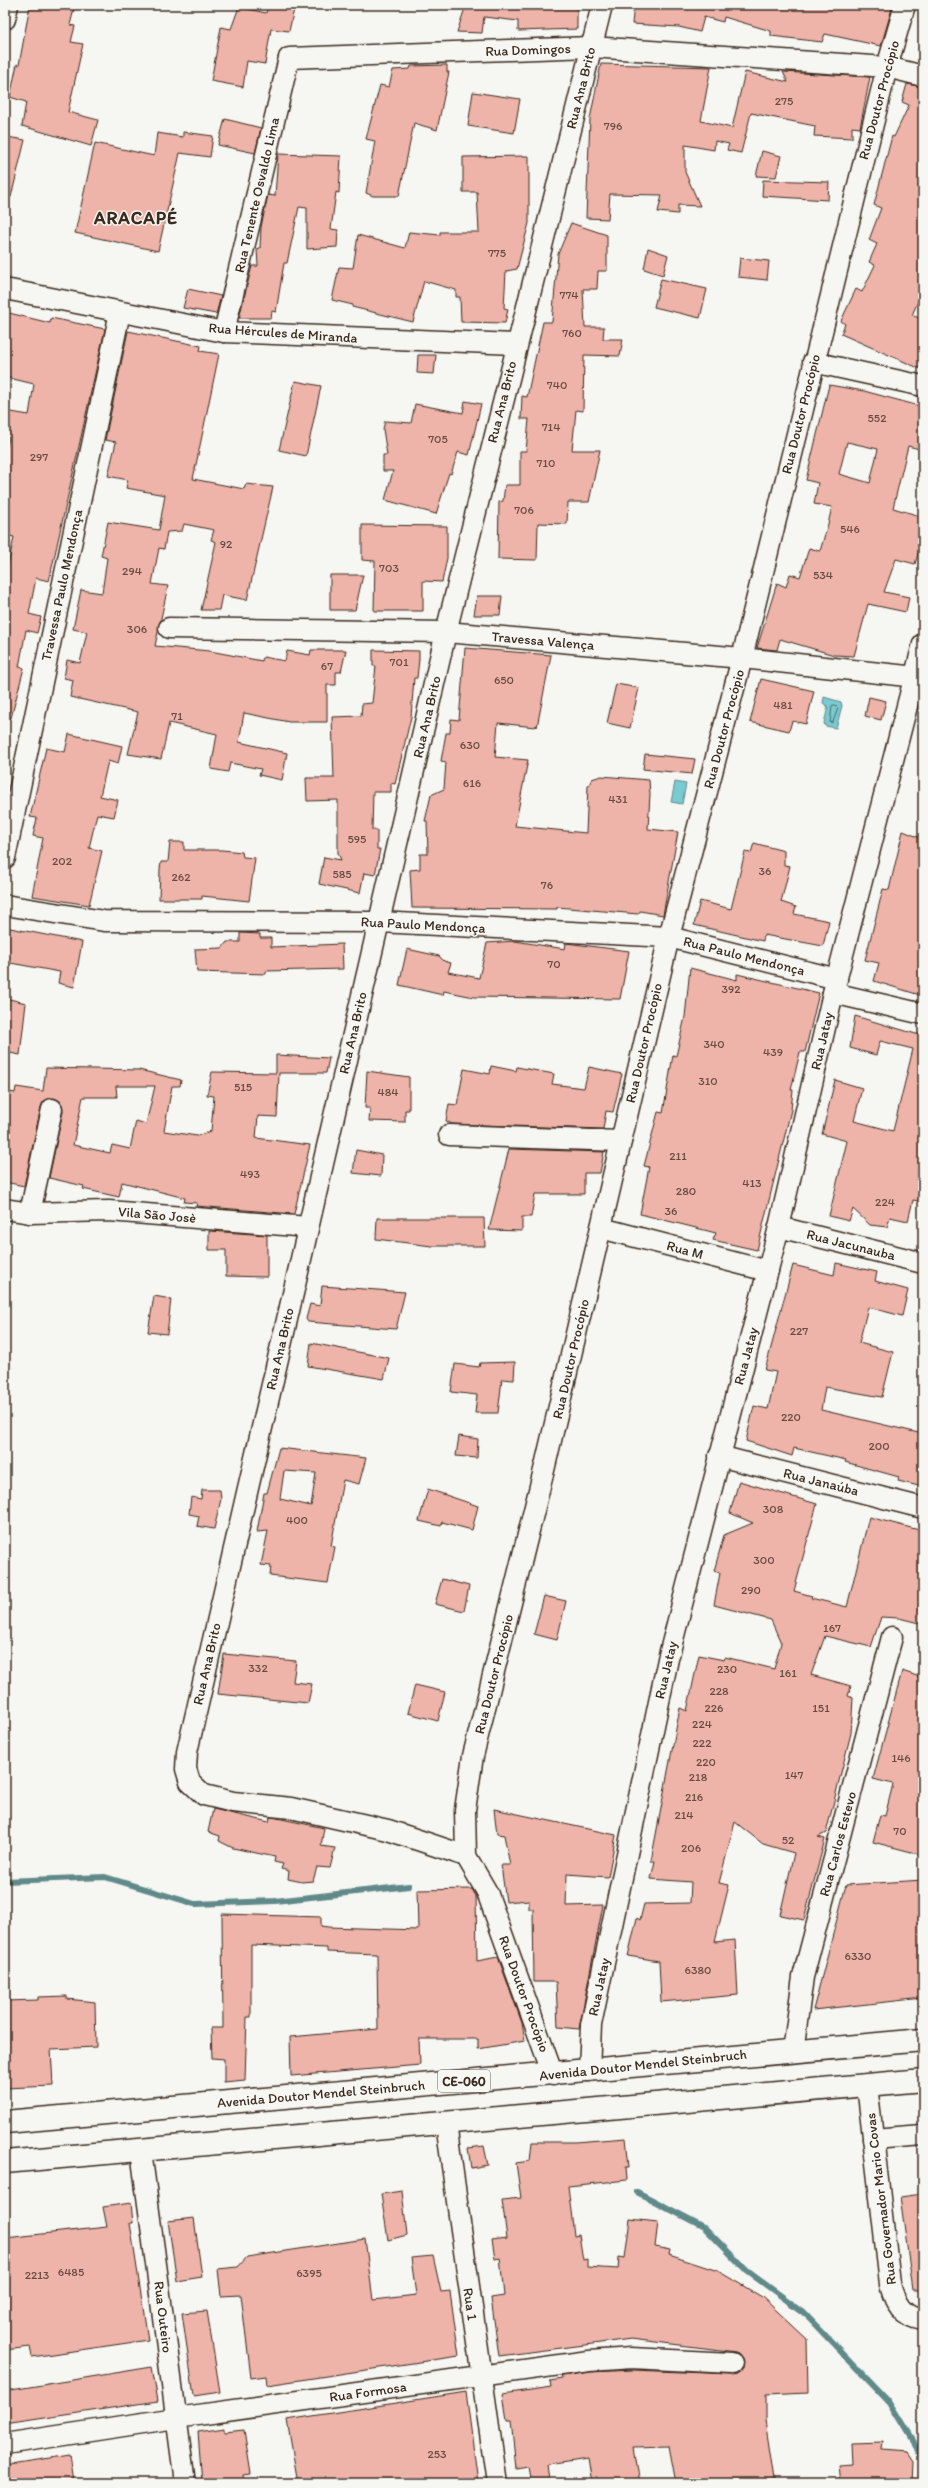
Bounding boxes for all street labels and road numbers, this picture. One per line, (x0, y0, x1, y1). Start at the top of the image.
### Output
street label: Rua Doutor Procópio (855, 39, 903, 161)
street label: Rua Domingos (485, 40, 571, 60)
street label: Rua Ana Brito (563, 45, 599, 131)
street label: Rua Tenente Osvaldo Lima (231, 115, 283, 275)
street label: Rua Hércules de Miranda (208, 319, 358, 347)
street label: Rua Doutor Procópio (778, 352, 824, 476)
street label: Rua Ana Brito (484, 359, 520, 445)
street label: Travessa Paulo Mendonça (38, 507, 87, 662)
street label: Travessa Valença (491, 628, 596, 654)
street label: Rua Doutor Procópio (700, 668, 748, 790)
street label: Rua Ana Brito (409, 674, 445, 760)
street label: Rua Paulo Mendonça (360, 913, 486, 937)
street label: Rua Paulo Mendonça (681, 933, 807, 979)
street label: Rua Doutor Procópio (622, 981, 666, 1105)
street label: Rua Ana Brito (335, 990, 371, 1076)
street label: Rua Jatay (807, 1010, 837, 1072)
street label: Vila São Josè (117, 1203, 197, 1227)
street label: Rua Jacunauba (805, 1226, 898, 1264)
street label: Rua M (665, 1237, 705, 1263)
street label: Rua Doutor Procópio (549, 1297, 593, 1421)
street label: Rua Ana Brito (262, 1306, 298, 1392)
street label: Rua Jatay (730, 1325, 762, 1387)
street label: Rua Janaúba (782, 1464, 861, 1500)
street label: Rua Doutor Procópio (471, 1612, 517, 1736)
street label: Rua Ana Brito (189, 1621, 225, 1707)
street label: Rua Jatay (651, 1639, 681, 1701)
street label: Rua Carlos Estevo (816, 1790, 860, 1898)
street label: Rua Doutor Procópio (495, 1933, 553, 2055)
street label: Rua Jatay (585, 1956, 614, 2018)
street label: Avenida Doutor Mendel Steinbruch (538, 2046, 748, 2084)
road number: CE-060 (438, 2070, 490, 2092)
street label: Avenida Doutor Mendel Steinbruch (216, 2076, 426, 2112)
street label: Rua Governador Mario Covas (862, 2112, 900, 2286)
street label: Rua Outeiro (150, 2280, 176, 2354)
street label: Rua 1 (459, 2287, 481, 2322)
street label: Rua Formosa (328, 2378, 408, 2406)

